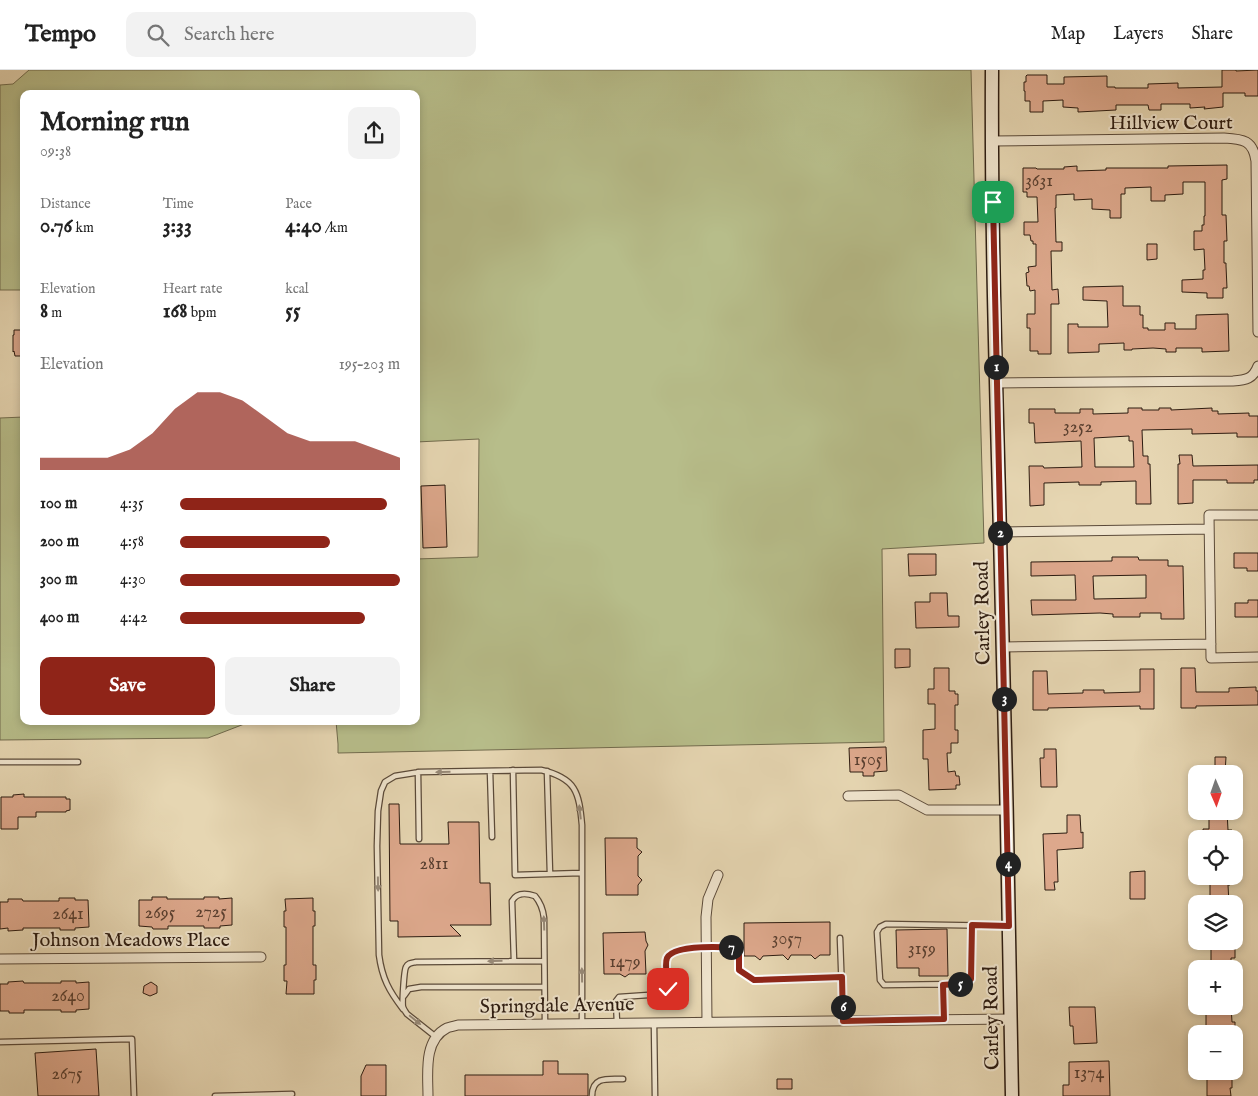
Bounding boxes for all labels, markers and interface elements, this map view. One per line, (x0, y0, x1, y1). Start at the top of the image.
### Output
search box (126, 12, 476, 57)
text: Tempo (25, 19, 96, 50)
icon: search (144, 21, 172, 49)
text: Search here (184, 23, 274, 47)
text: Map (1051, 23, 1085, 46)
text: Layers (1113, 23, 1164, 46)
text: Share (1192, 23, 1233, 46)
text: Morning run (40, 105, 190, 140)
button: share (348, 107, 400, 159)
street label: Hillview Court (1109, 111, 1233, 136)
text: 09:38 (40, 142, 71, 162)
house number: 3631 (1025, 170, 1053, 193)
pin (972, 181, 1014, 223)
icon: arrive (979, 188, 1007, 216)
text: Distance (40, 195, 91, 213)
text: Time (163, 195, 194, 213)
text: Pace (285, 195, 312, 213)
text: 0.76 (40, 213, 72, 240)
text: 3:33 (163, 213, 192, 240)
text: 4:40 (285, 213, 322, 240)
text: km (72, 219, 94, 237)
text: /km (322, 219, 348, 237)
text: Elevation (40, 280, 96, 298)
text: Heart rate (163, 280, 222, 298)
text: kcal (285, 280, 309, 298)
text: 8 (40, 298, 48, 325)
text: 168 (163, 298, 188, 325)
text: 55 (285, 298, 301, 325)
text: m (48, 304, 62, 322)
text: bpm (188, 304, 216, 322)
pin: 1 (984, 354, 1008, 380)
text: Elevation (40, 355, 103, 375)
text: 195–203 m (339, 355, 400, 375)
text: 1 (994, 358, 999, 376)
house number: 3252 (1063, 416, 1093, 439)
text: 100 m (40, 494, 77, 514)
text: 4:35 (120, 494, 144, 514)
pin: 2 (988, 520, 1012, 546)
text: 2 (997, 524, 1004, 542)
text: 200 m (40, 532, 79, 552)
text: 4:58 (120, 532, 144, 552)
street label: Carley Road (970, 560, 996, 665)
text: 300 m (40, 570, 78, 590)
text: 4:30 (120, 570, 146, 590)
text: 400 m (40, 608, 79, 628)
text: 4:42 (120, 608, 147, 628)
button: Save (40, 657, 215, 715)
button: Share (225, 657, 400, 715)
pin: 3 (992, 686, 1016, 712)
text: 3 (1002, 690, 1007, 708)
house number: 1505 (854, 749, 883, 772)
north arrow (1188, 765, 1242, 820)
map controls (1188, 765, 1243, 1080)
one-way arrow (435, 768, 451, 776)
one-way arrow (576, 804, 584, 820)
button: locate (1188, 830, 1243, 885)
pin: 4 (996, 852, 1020, 876)
house number: 2811 (420, 853, 448, 876)
text: 4 (1005, 855, 1012, 873)
one-way arrow (374, 876, 382, 892)
button: layers (1188, 895, 1243, 950)
house number: 2725 (195, 901, 227, 924)
house number: 2695 (145, 902, 176, 925)
house number: 2641 (52, 903, 84, 926)
one-way arrow (540, 914, 548, 930)
street label: Johnson Meadows Place (30, 928, 230, 953)
house number: 3057 (772, 928, 802, 951)
pin: 7 (718, 934, 744, 960)
text: 7 (728, 938, 735, 956)
house number: 3159 (908, 938, 936, 961)
house number: 1479 (609, 951, 641, 974)
one-way arrow (487, 957, 503, 965)
button: + (1188, 960, 1243, 1015)
street label: Carley Road (979, 965, 1005, 1070)
one-way arrow (578, 967, 586, 983)
pin (647, 968, 689, 1010)
pin: 5 (948, 972, 972, 996)
icon: check (654, 975, 682, 1003)
text: 5 (958, 975, 963, 993)
house number: 2640 (51, 985, 85, 1008)
street label: Springdale Avenue (480, 992, 634, 1020)
pin: 6 (830, 994, 856, 1020)
text: 6 (841, 998, 846, 1016)
one-way arrow (408, 1014, 421, 1025)
button: − (1188, 1025, 1243, 1080)
house number: 1374 (1074, 1062, 1104, 1085)
house number: 2675 (52, 1063, 83, 1086)

